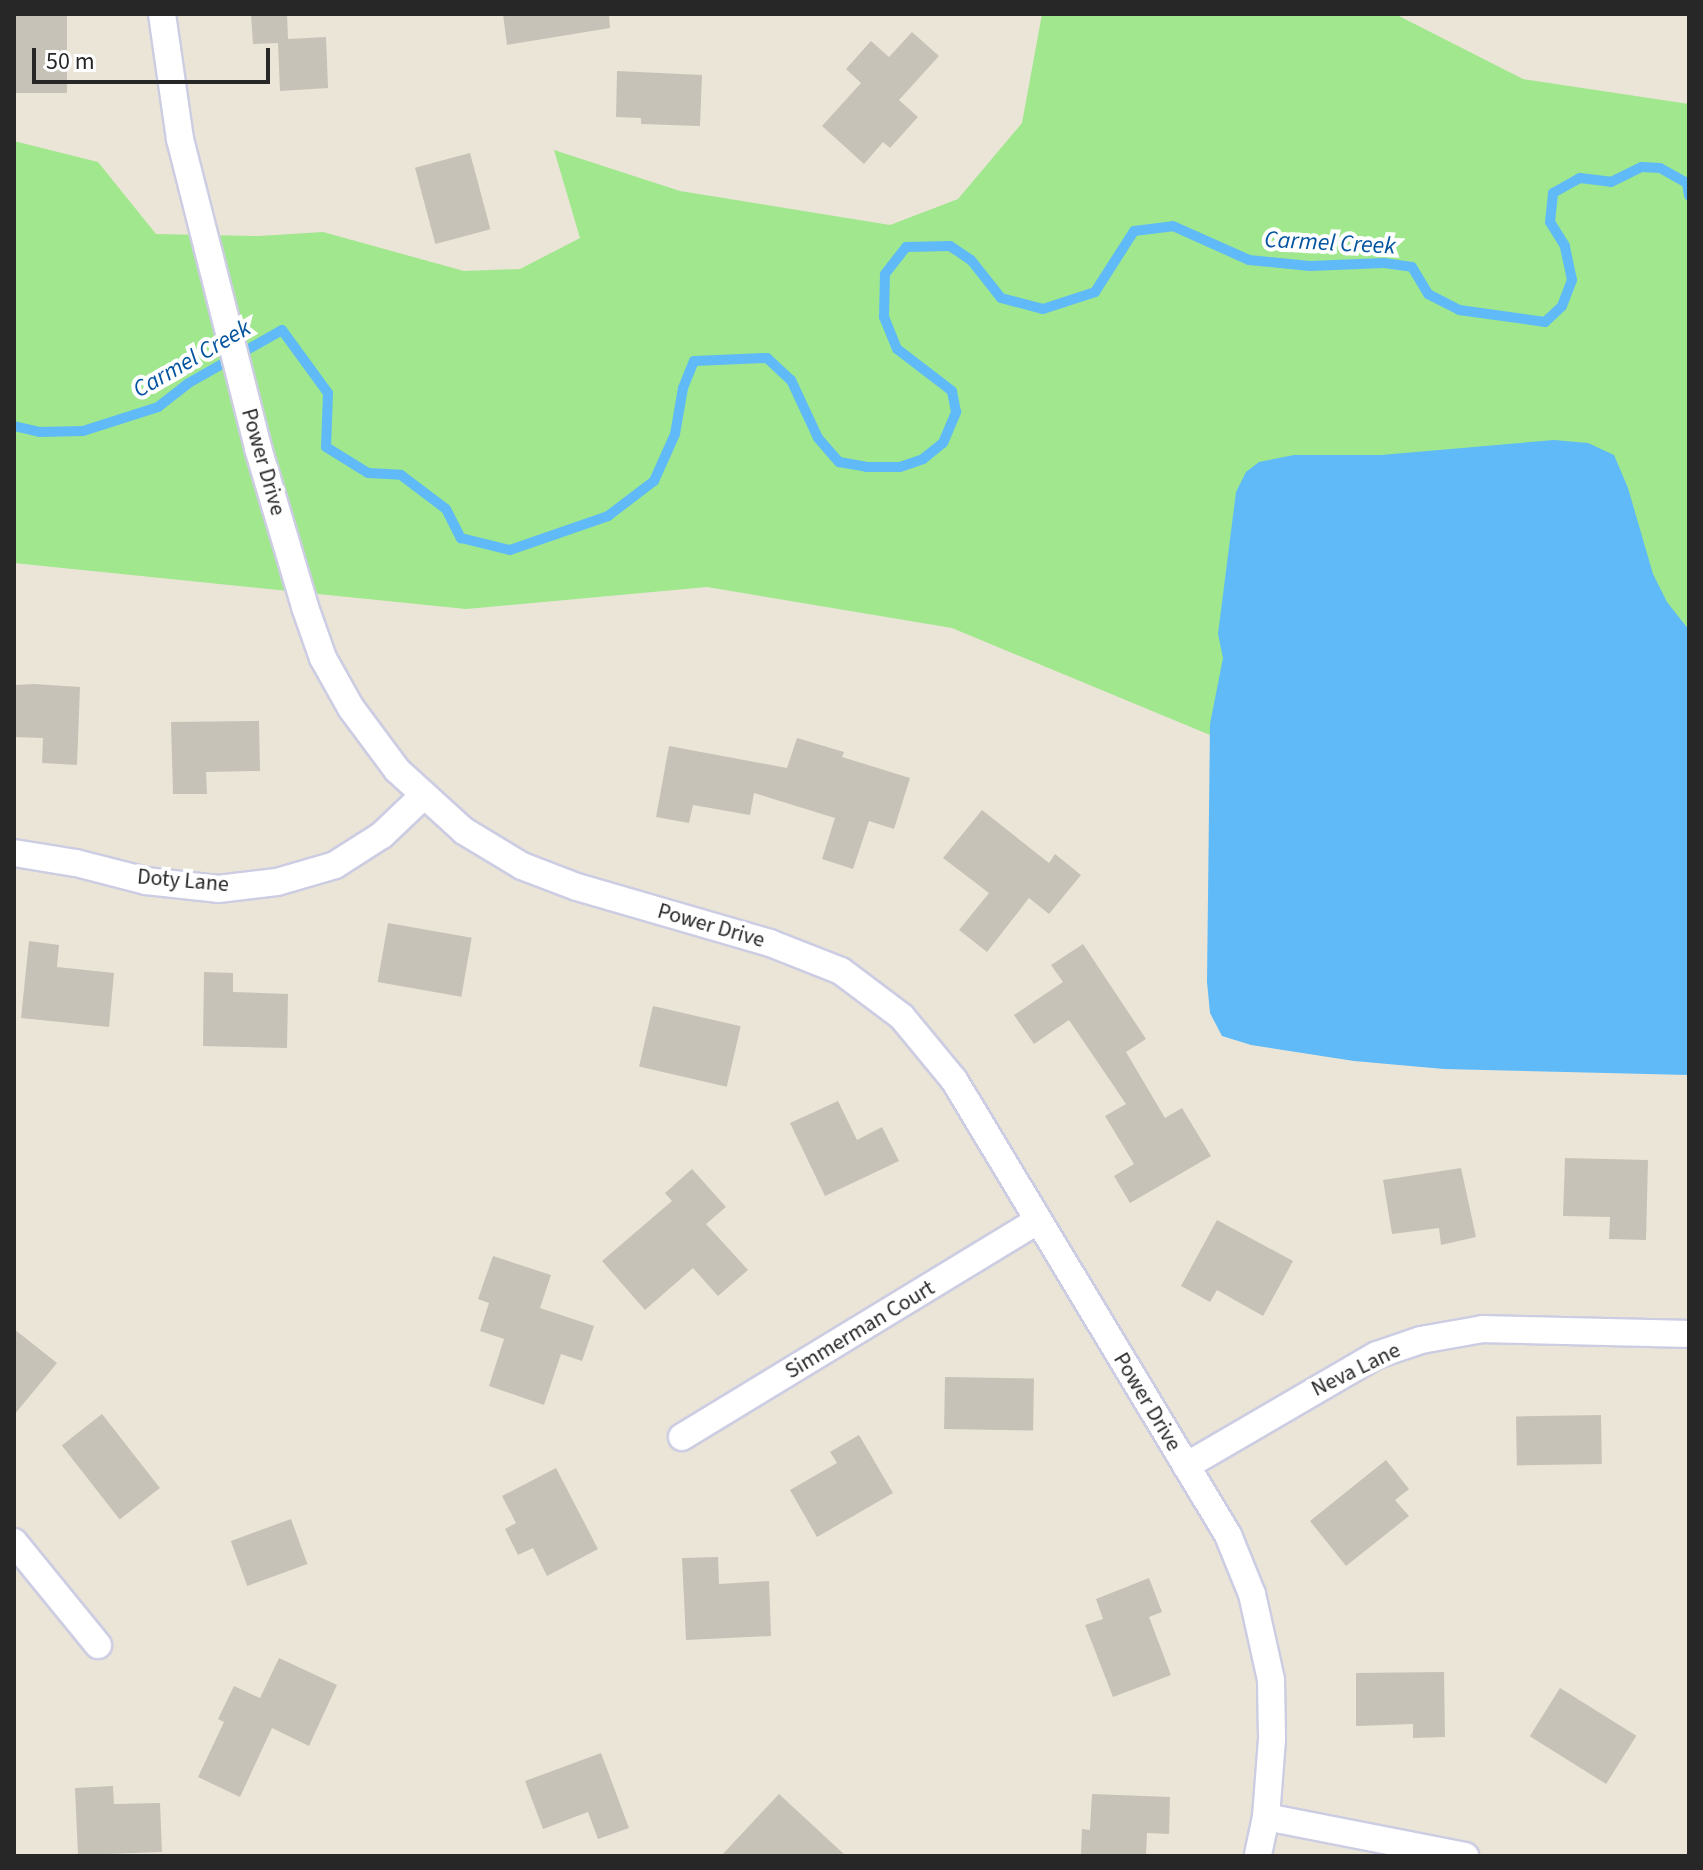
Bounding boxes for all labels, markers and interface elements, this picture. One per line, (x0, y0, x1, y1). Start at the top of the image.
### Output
scale bar (36, 32, 274, 82)
text: 50 m (46, 44, 95, 79)
water label: Carmel Creek (1264, 225, 1396, 261)
water label: Carmel Creek (128, 314, 256, 404)
street label: Power Drive (235, 405, 291, 519)
street label: Doty Lane (136, 864, 230, 898)
street label: Power Drive (654, 898, 768, 954)
street label: Simmerman Court (781, 1275, 939, 1385)
street label: Neva Lane (1307, 1337, 1405, 1403)
street label: Power Drive (1107, 1348, 1187, 1456)

